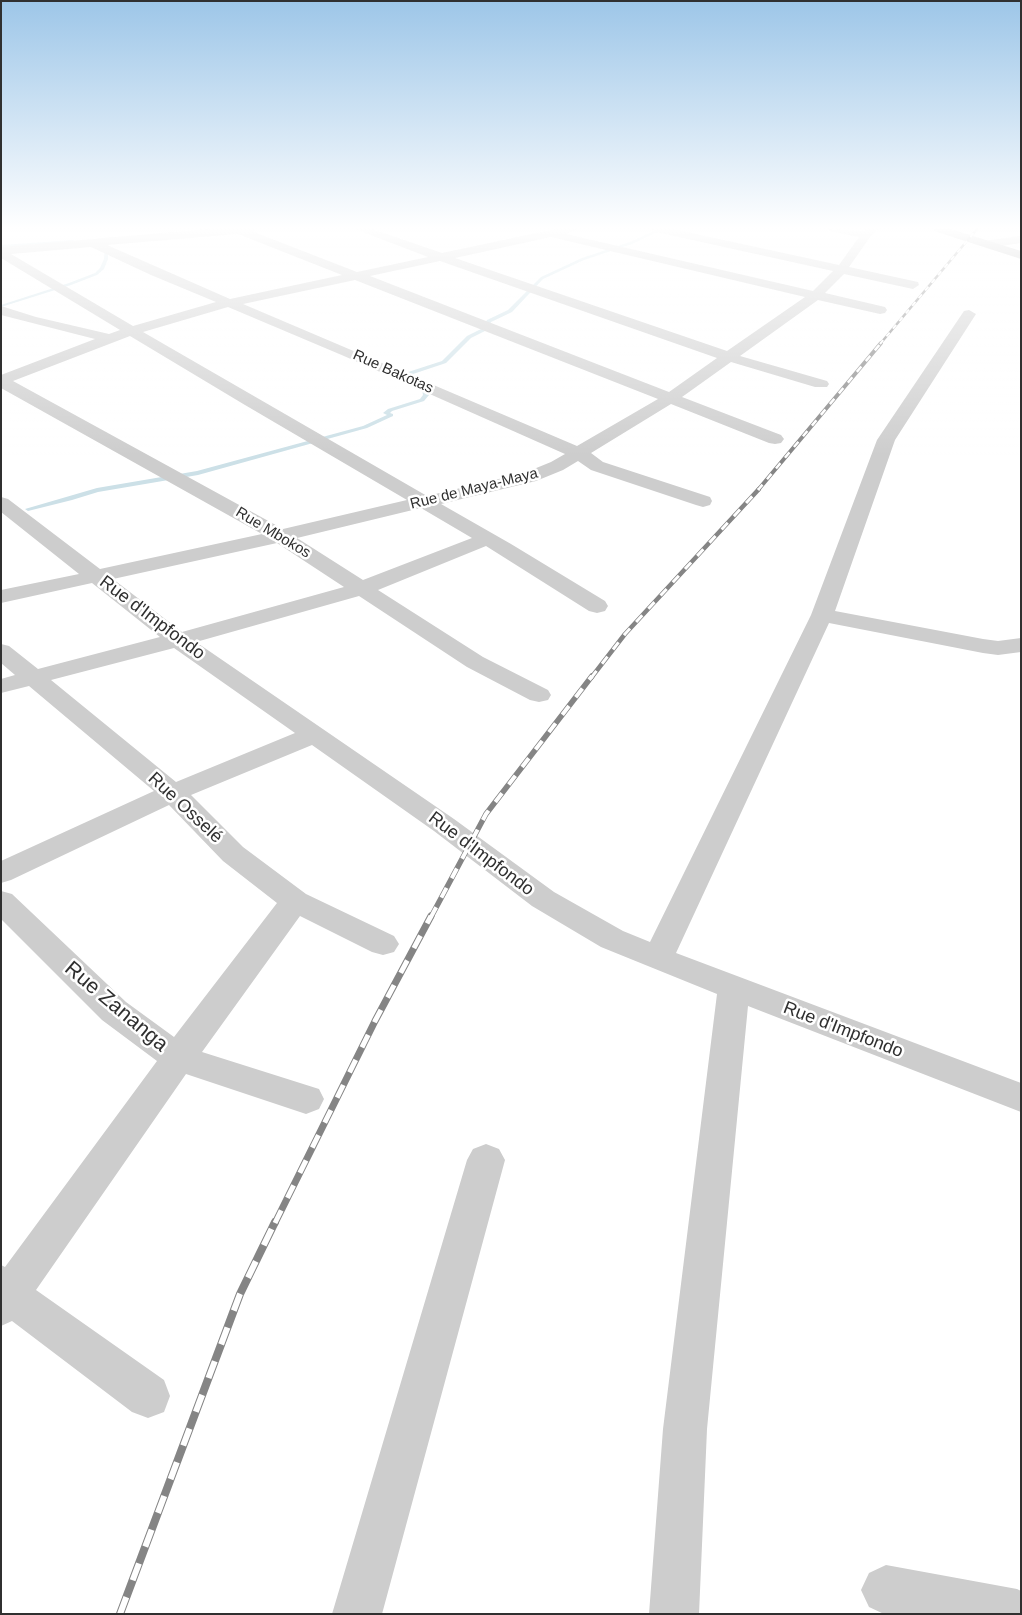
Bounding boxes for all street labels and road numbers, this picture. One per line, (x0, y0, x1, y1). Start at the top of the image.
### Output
street label: Rue Bakotas (350, 346, 436, 398)
street label: Rue de Maya-Maya (408, 464, 540, 514)
street label: Rue Mbokos (232, 504, 314, 562)
street label: Rue d'Impfondo (95, 571, 209, 665)
street label: Rue Osselé (143, 768, 227, 848)
street label: Rue d'Impfondo (424, 807, 538, 901)
street label: Rue Zananga (59, 956, 173, 1058)
street label: Rue d'Impfondo (780, 997, 906, 1063)

